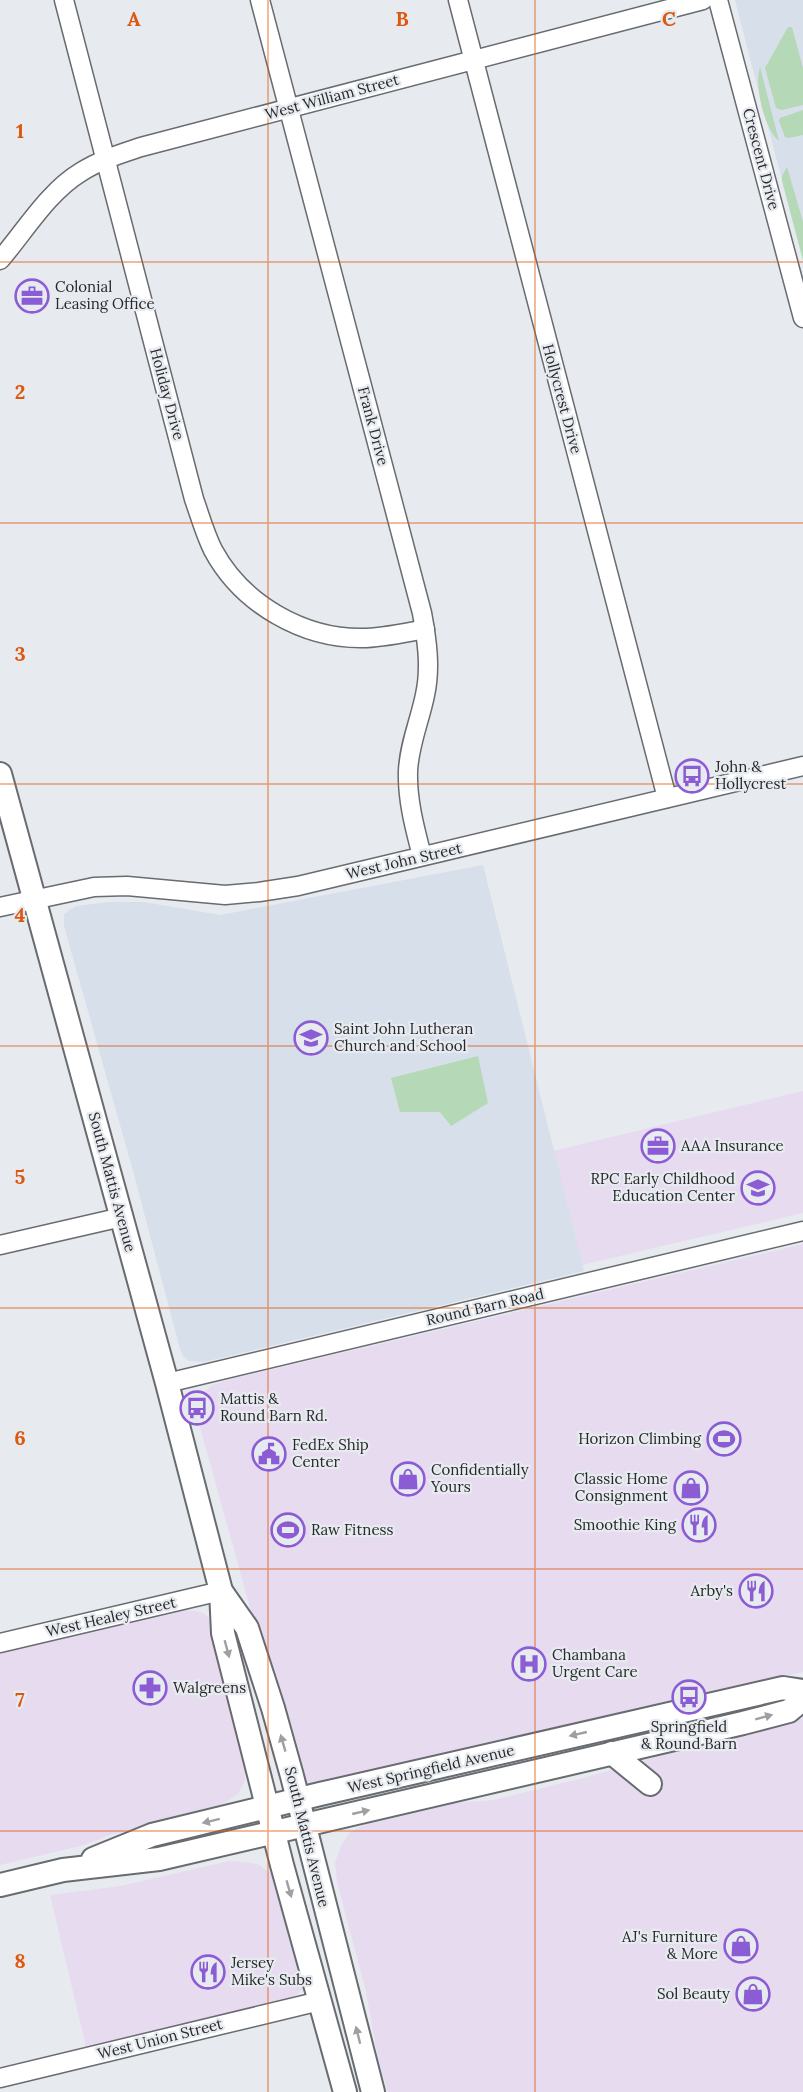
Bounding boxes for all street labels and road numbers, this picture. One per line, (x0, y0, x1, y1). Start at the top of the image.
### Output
street label: West William Street (263, 69, 401, 124)
street label: Crescent Drive (739, 106, 784, 212)
street label: Hollycrest Drive (539, 342, 586, 456)
street label: Holiday Drive (146, 346, 189, 442)
street label: Frank Drive (354, 384, 393, 467)
street label: West John Street (344, 838, 464, 883)
street label: South Mattis Avenue (85, 1110, 140, 1254)
street label: Round Barn Road (424, 1284, 546, 1329)
street label: West Healey Street (44, 1592, 178, 1641)
street label: West Springfield Avenue (346, 1740, 516, 1797)
street label: South Mattis Avenue (281, 1765, 334, 1909)
street label: West Union Street (95, 2014, 225, 2063)

